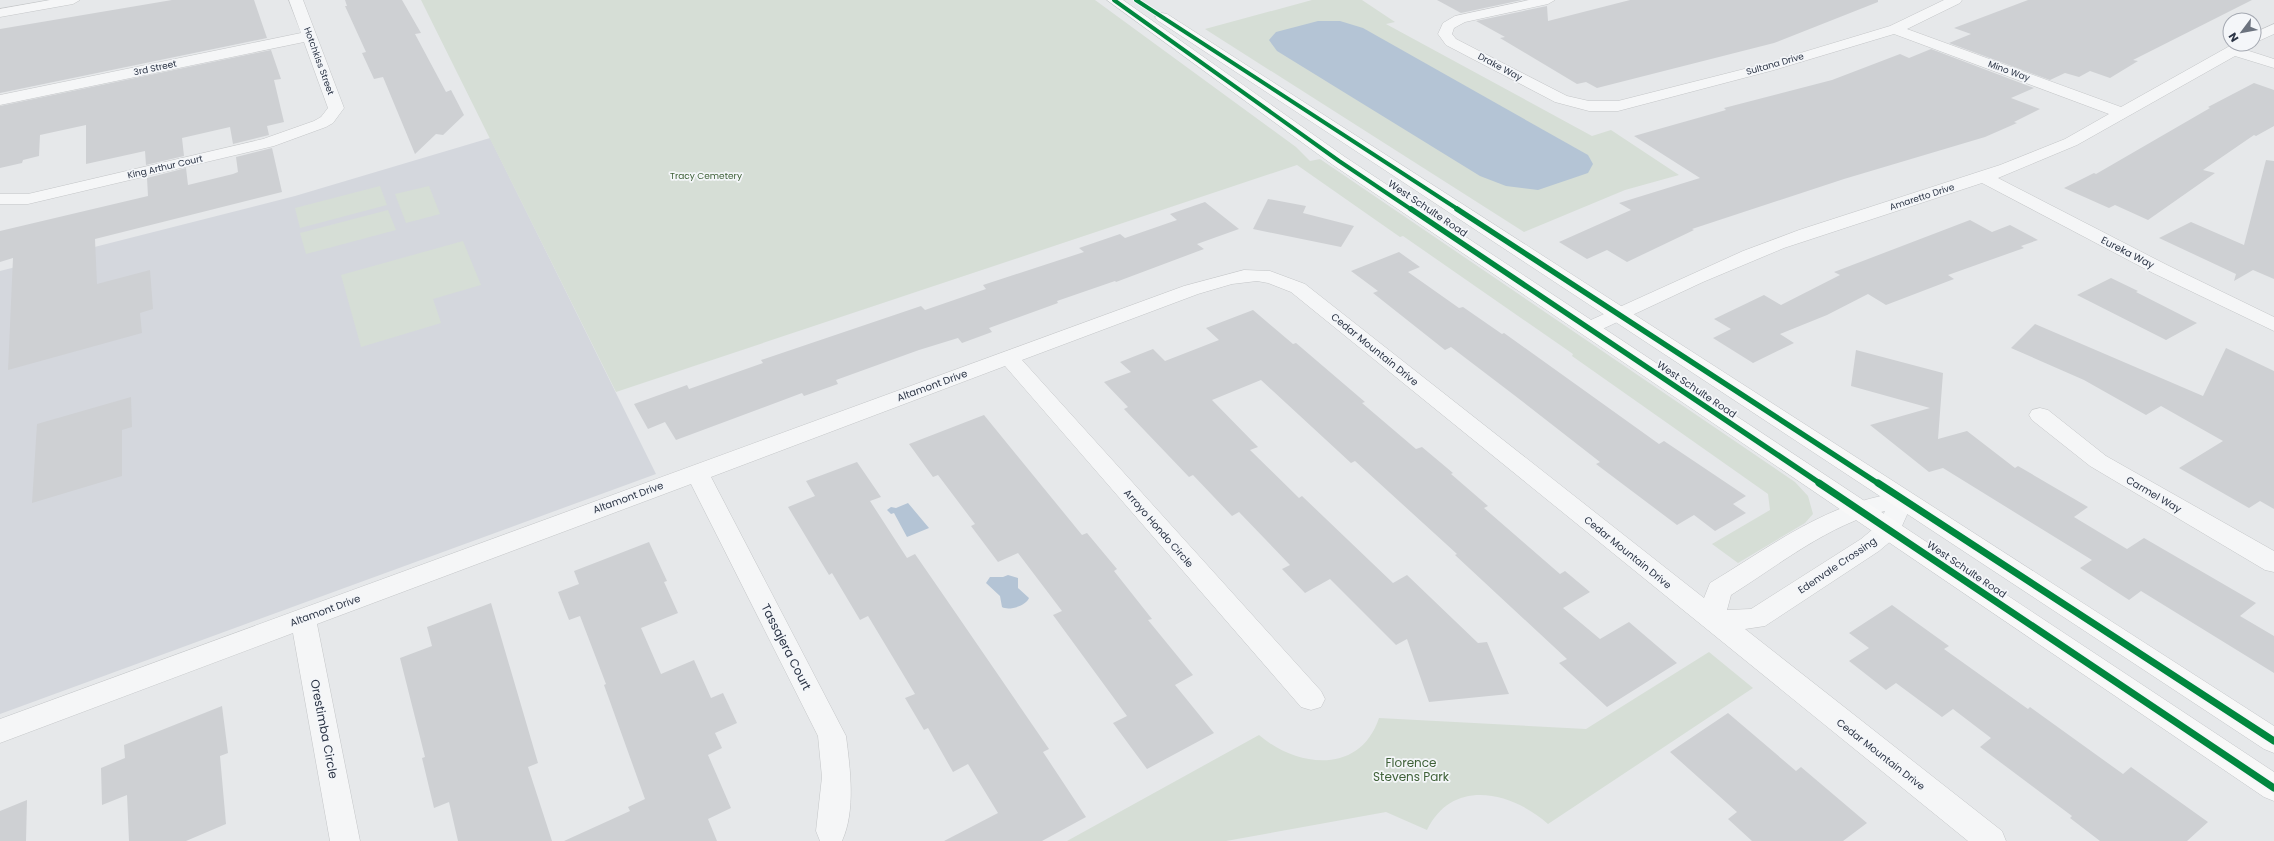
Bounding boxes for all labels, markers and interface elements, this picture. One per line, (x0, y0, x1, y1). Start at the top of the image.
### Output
north arrow (2222, 12, 2262, 52)
street label: Hotchkiss Street (301, 25, 337, 97)
text: N (2225, 30, 2242, 45)
street label: Drake Way (1476, 50, 1524, 84)
street label: Sultana Drive (1745, 50, 1806, 78)
street label: 3rd Street (132, 58, 178, 78)
street label: Mino Way (1986, 58, 2032, 84)
street label: King Arthur Court (126, 153, 204, 181)
park label: Tracy Cemetery (670, 170, 742, 182)
street label: West Schulte Road (1385, 176, 1471, 241)
street label: Amaretto Drive (1888, 181, 1956, 213)
street label: Eureka Way (2098, 233, 2157, 273)
street label: Cedar Mountain Drive (1328, 309, 1422, 389)
street label: West Schulte Road (1654, 357, 1740, 422)
street label: Altamont Drive (895, 366, 970, 405)
street label: Carmel Way (2123, 472, 2185, 517)
street label: Altamont Drive (591, 478, 666, 517)
street label: Arroyo Hondo Circle (1120, 486, 1197, 571)
street label: Cedar Mountain Drive (1581, 512, 1675, 592)
street label: Edenvale Crossing (1795, 533, 1880, 597)
street label: West Schulte Road (1924, 537, 2010, 602)
street label: Altamont Drive (288, 591, 363, 630)
street label: Tassajera Court (757, 601, 816, 693)
street label: Orestimba Circle (307, 678, 342, 780)
street label: Cedar Mountain Drive (1833, 715, 1928, 794)
park label: Florence Stevens Park (1373, 754, 1450, 785)

